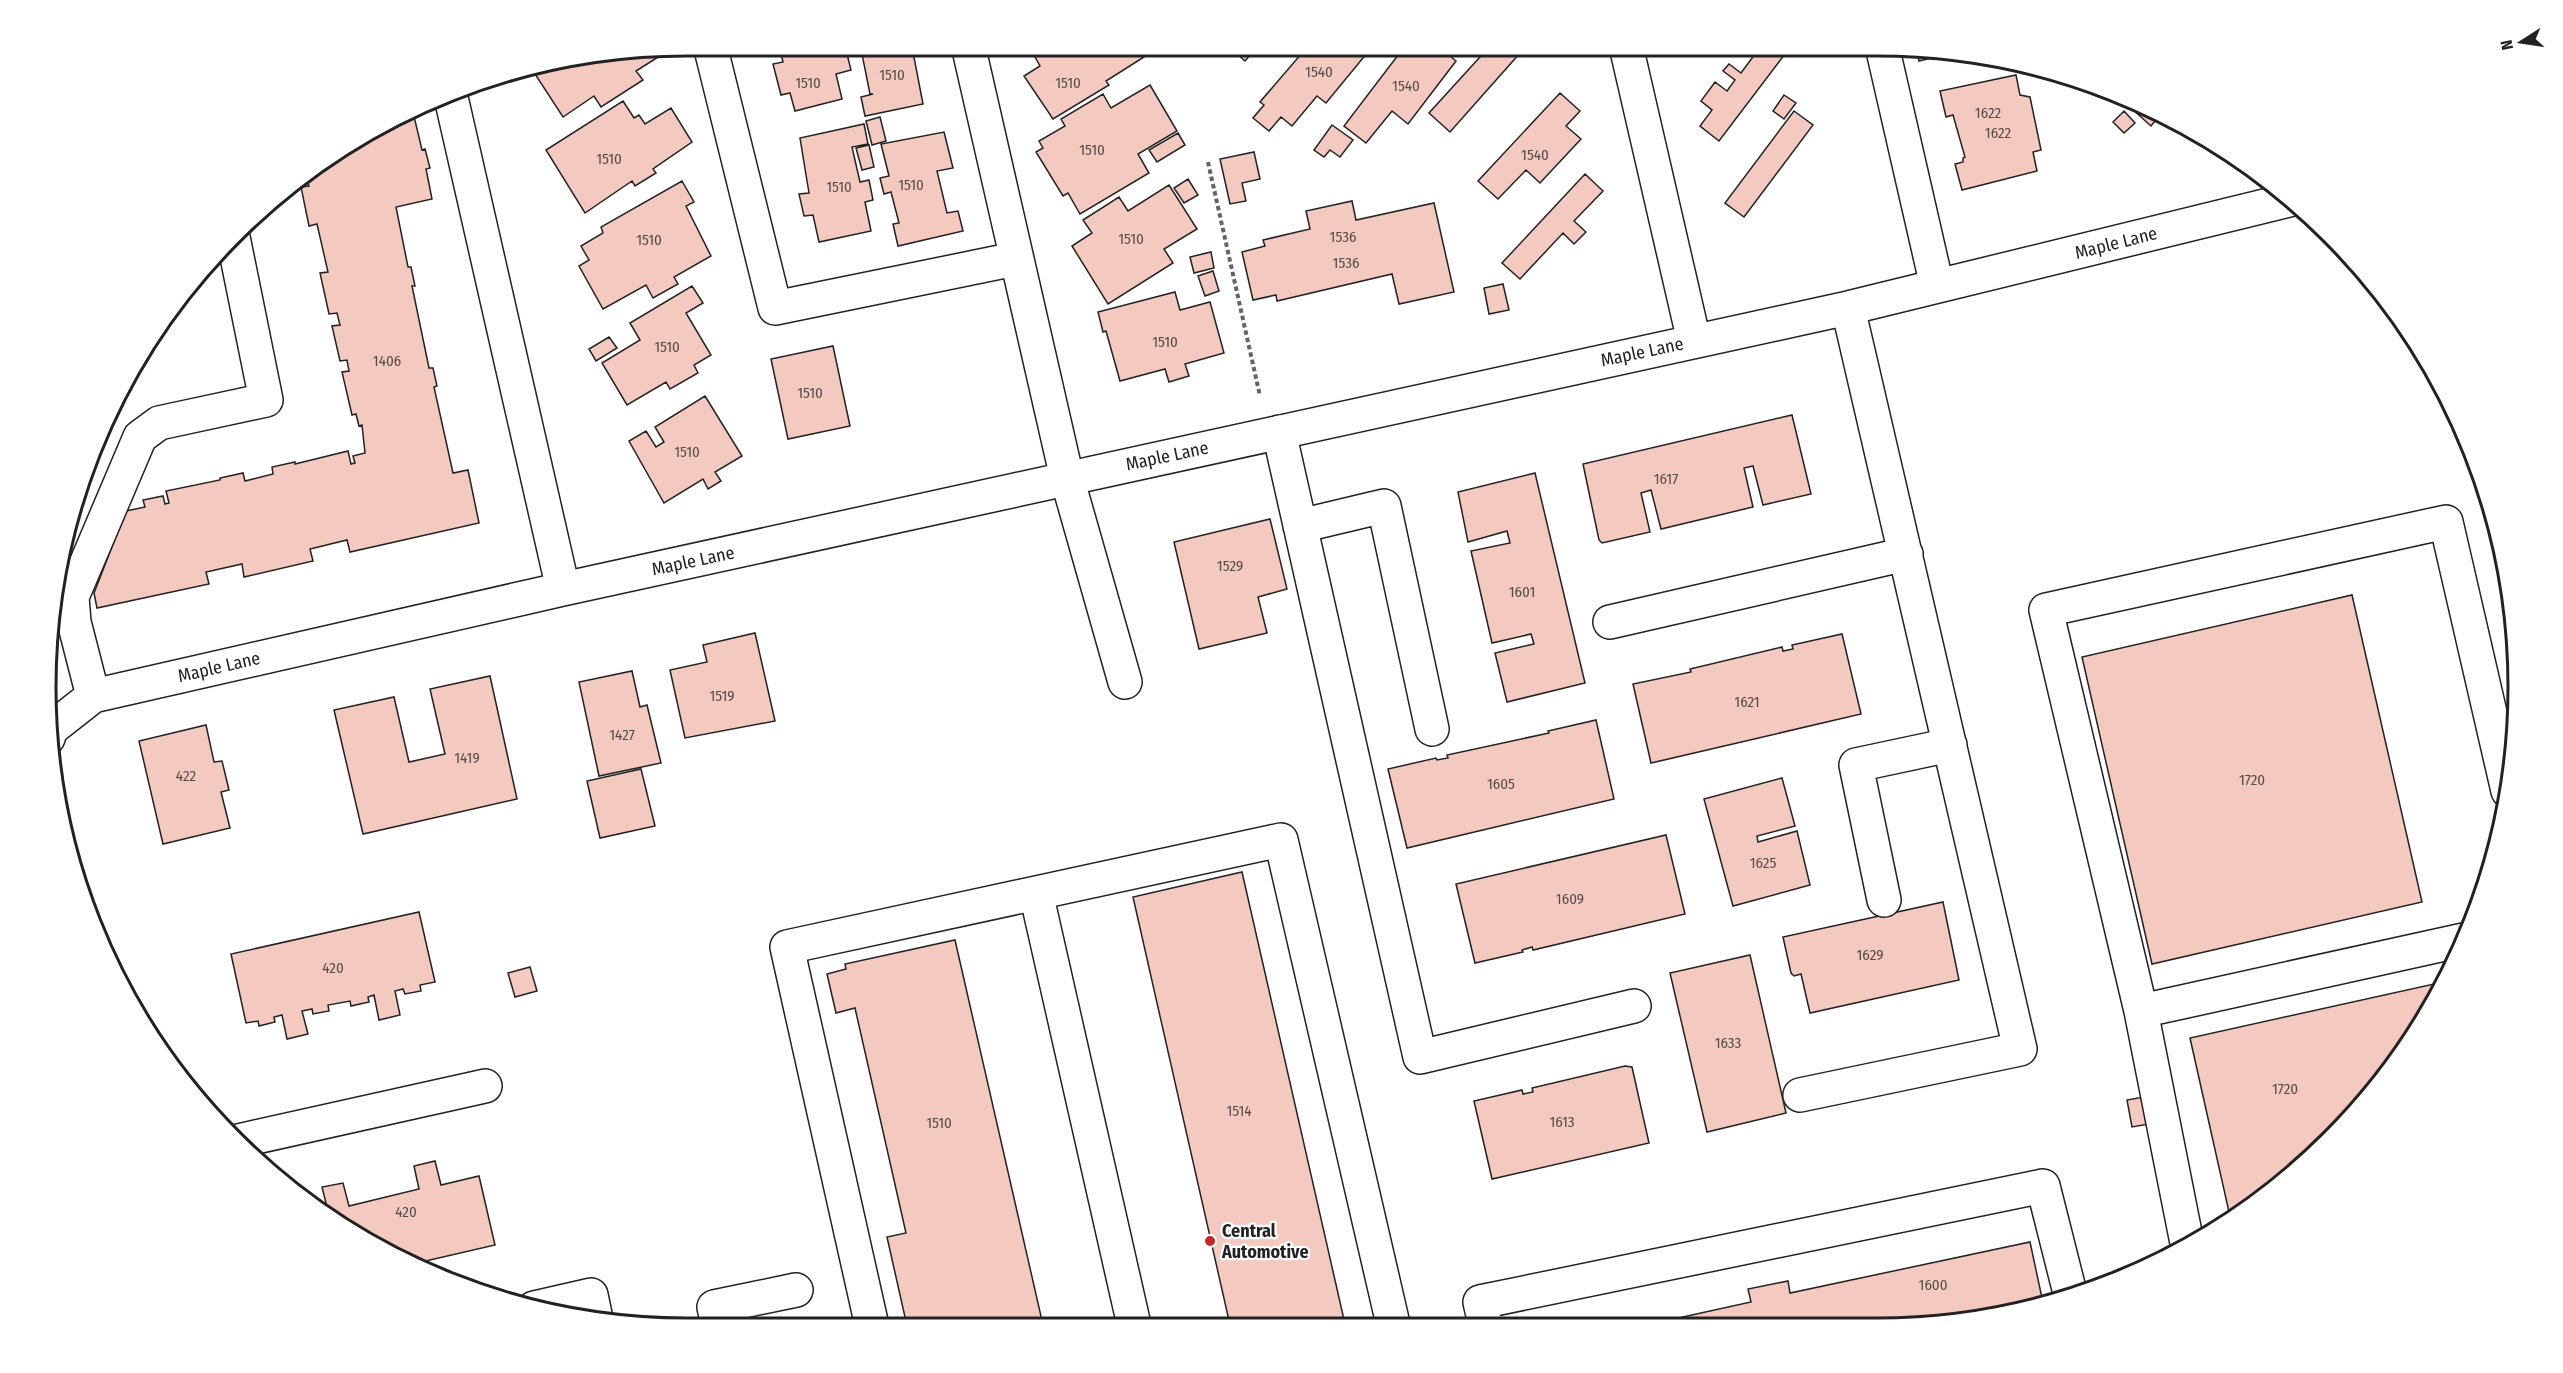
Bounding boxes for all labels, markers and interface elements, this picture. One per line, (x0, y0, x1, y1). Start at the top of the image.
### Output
north arrow (2491, 12, 2551, 72)
text: N (2497, 38, 2517, 52)
house number: 1540 (1305, 63, 1333, 81)
house number: 1510 (879, 66, 905, 84)
house number: 1510 (795, 74, 821, 92)
house number: 1510 (1055, 74, 1081, 92)
house number: 1540 (1392, 77, 1420, 95)
house number: 1622 (1975, 104, 2002, 122)
house number: 1622 (1985, 124, 2012, 142)
house number: 1510 (1079, 141, 1105, 159)
house number: 1540 (1521, 146, 1549, 164)
house number: 1510 (596, 150, 622, 168)
house number: 1510 (898, 176, 924, 194)
house number: 1510 (826, 178, 852, 196)
street label: Maple Lane (2073, 222, 2160, 264)
house number: 1536 (1330, 228, 1356, 246)
house number: 1510 (1118, 230, 1144, 248)
house number: 1510 (636, 231, 662, 249)
house number: 1536 (1333, 254, 1359, 272)
street label: Maple Lane (1599, 332, 1685, 371)
house number: 1510 (1152, 333, 1178, 351)
house number: 1510 (654, 338, 680, 356)
house number: 1406 (373, 352, 401, 370)
house number: 1510 (797, 384, 823, 402)
street label: Maple Lane (1124, 436, 1210, 475)
house number: 1510 (674, 443, 700, 461)
house number: 1617 (1654, 470, 1678, 488)
street label: Maple Lane (650, 541, 736, 580)
house number: 1529 (1217, 557, 1243, 575)
house number: 1601 (1509, 583, 1535, 601)
street label: Maple Lane (176, 647, 263, 687)
house number: 1519 (709, 687, 735, 705)
house number: 1621 (1734, 693, 1760, 711)
house number: 1427 (609, 726, 635, 744)
house number: 1419 (454, 749, 480, 767)
house number: 422 (176, 767, 197, 785)
house number: 1720 (2239, 771, 2265, 789)
house number: 1605 (1487, 775, 1515, 793)
house number: 1625 (1750, 854, 1776, 872)
house number: 1609 (1556, 890, 1584, 908)
house number: 1629 (1857, 946, 1883, 964)
house number: 420 (322, 959, 344, 977)
house number: 1633 (1715, 1034, 1742, 1052)
house number: 1720 (2272, 1080, 2298, 1098)
house number: 1514 (1226, 1102, 1252, 1120)
house number: 1613 (1549, 1113, 1575, 1131)
house number: 1510 (926, 1114, 952, 1132)
house number: 420 (395, 1203, 417, 1221)
place label: Central Automotive (1221, 1220, 1309, 1263)
marker: Central Automotive (1203, 1234, 1217, 1248)
house number: 1600 (1919, 1276, 1947, 1294)

